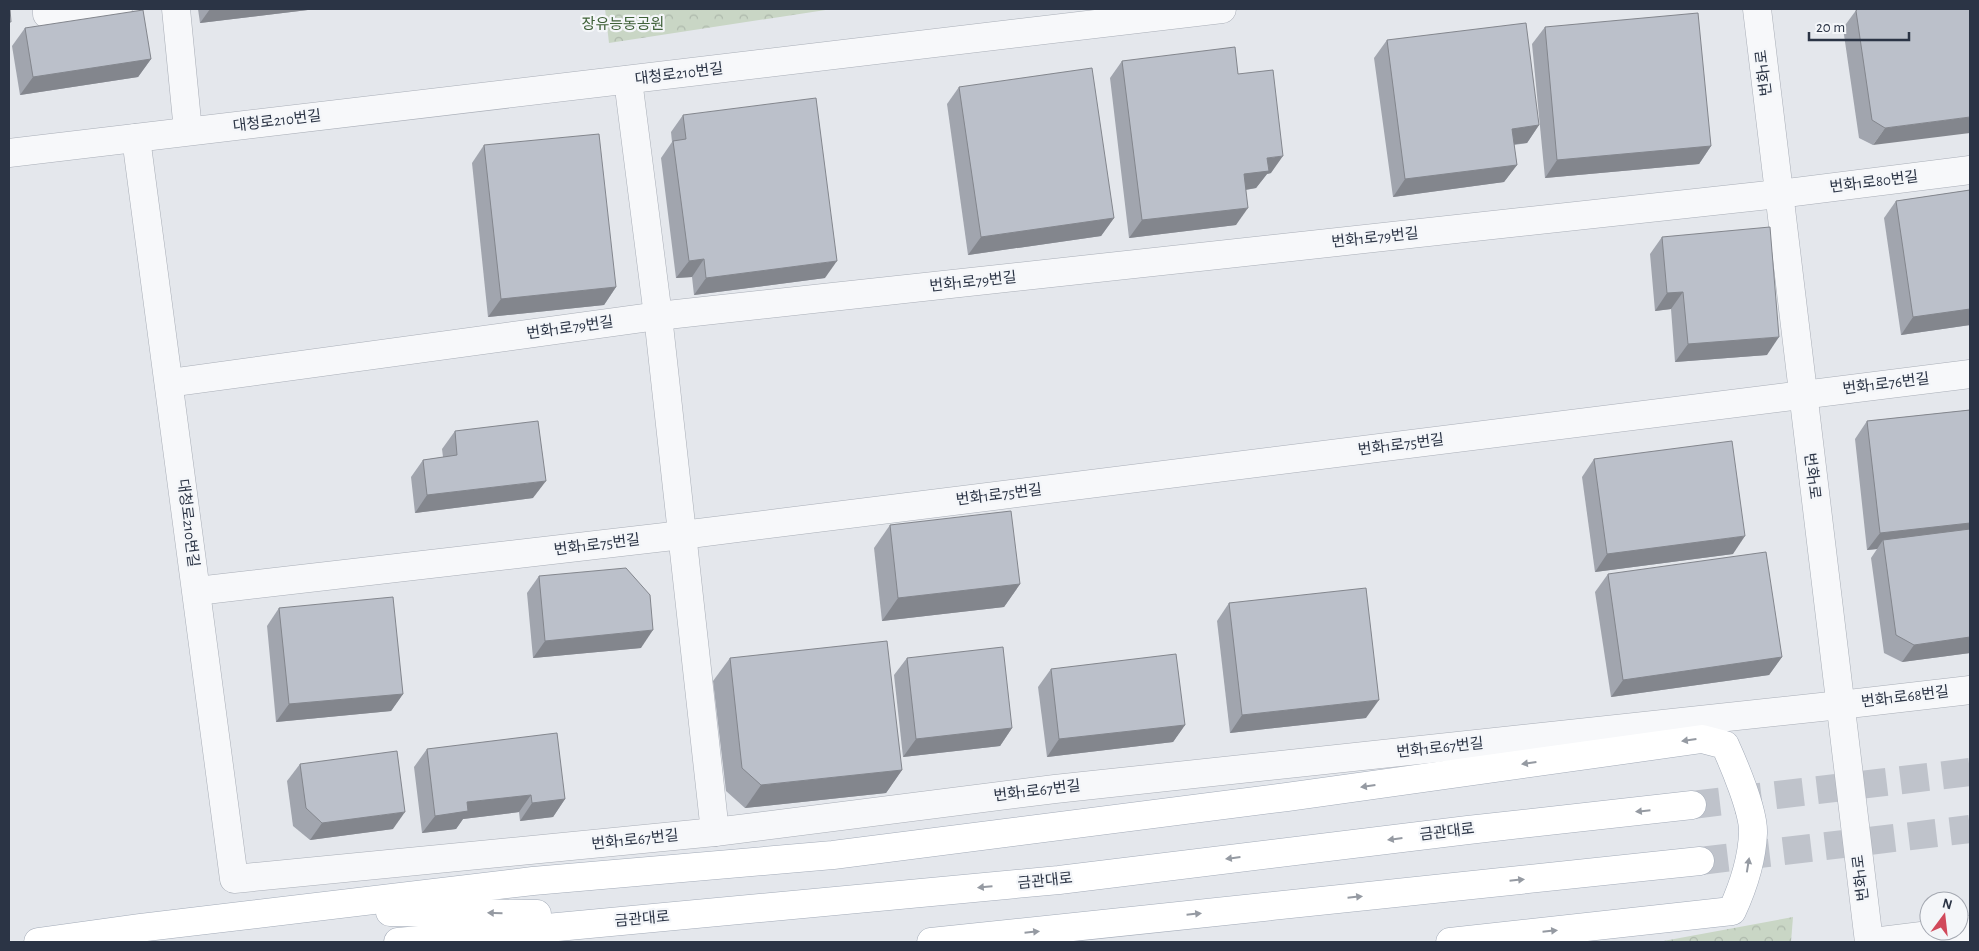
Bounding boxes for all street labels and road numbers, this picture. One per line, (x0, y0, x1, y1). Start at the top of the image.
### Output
street label: 번화1로 (1753, 49, 1774, 97)
street label: 대청로210번길 (634, 60, 724, 87)
street label: 대청로210번길 (232, 107, 322, 134)
street label: 번화1로80번길 (1829, 168, 1919, 195)
street label: 번화1로79번길 (1331, 225, 1419, 250)
street label: 번화1로79번길 (929, 269, 1017, 294)
street label: 번화1로79번길 (526, 313, 614, 342)
street label: 번화1로76번길 (1842, 370, 1930, 397)
street label: 번화1로75번길 (1357, 431, 1445, 458)
street label: 번화1로 (1802, 452, 1823, 500)
street label: 대청로210번길 (175, 478, 202, 568)
street label: 번화1로75번길 (955, 481, 1043, 508)
street label: 번화1로75번길 (553, 531, 641, 558)
street label: 번화1로68번길 (1860, 683, 1950, 710)
street label: 번화1로67번길 (1396, 735, 1484, 760)
street label: 번화1로67번길 (993, 777, 1081, 804)
street label: 금관대로 (1419, 820, 1475, 843)
street label: 번화1로67번길 (591, 827, 679, 852)
street label: 번화1로 (1850, 854, 1871, 902)
street label: 금관대로 (1017, 870, 1073, 891)
street label: 금관대로 (614, 908, 670, 929)

